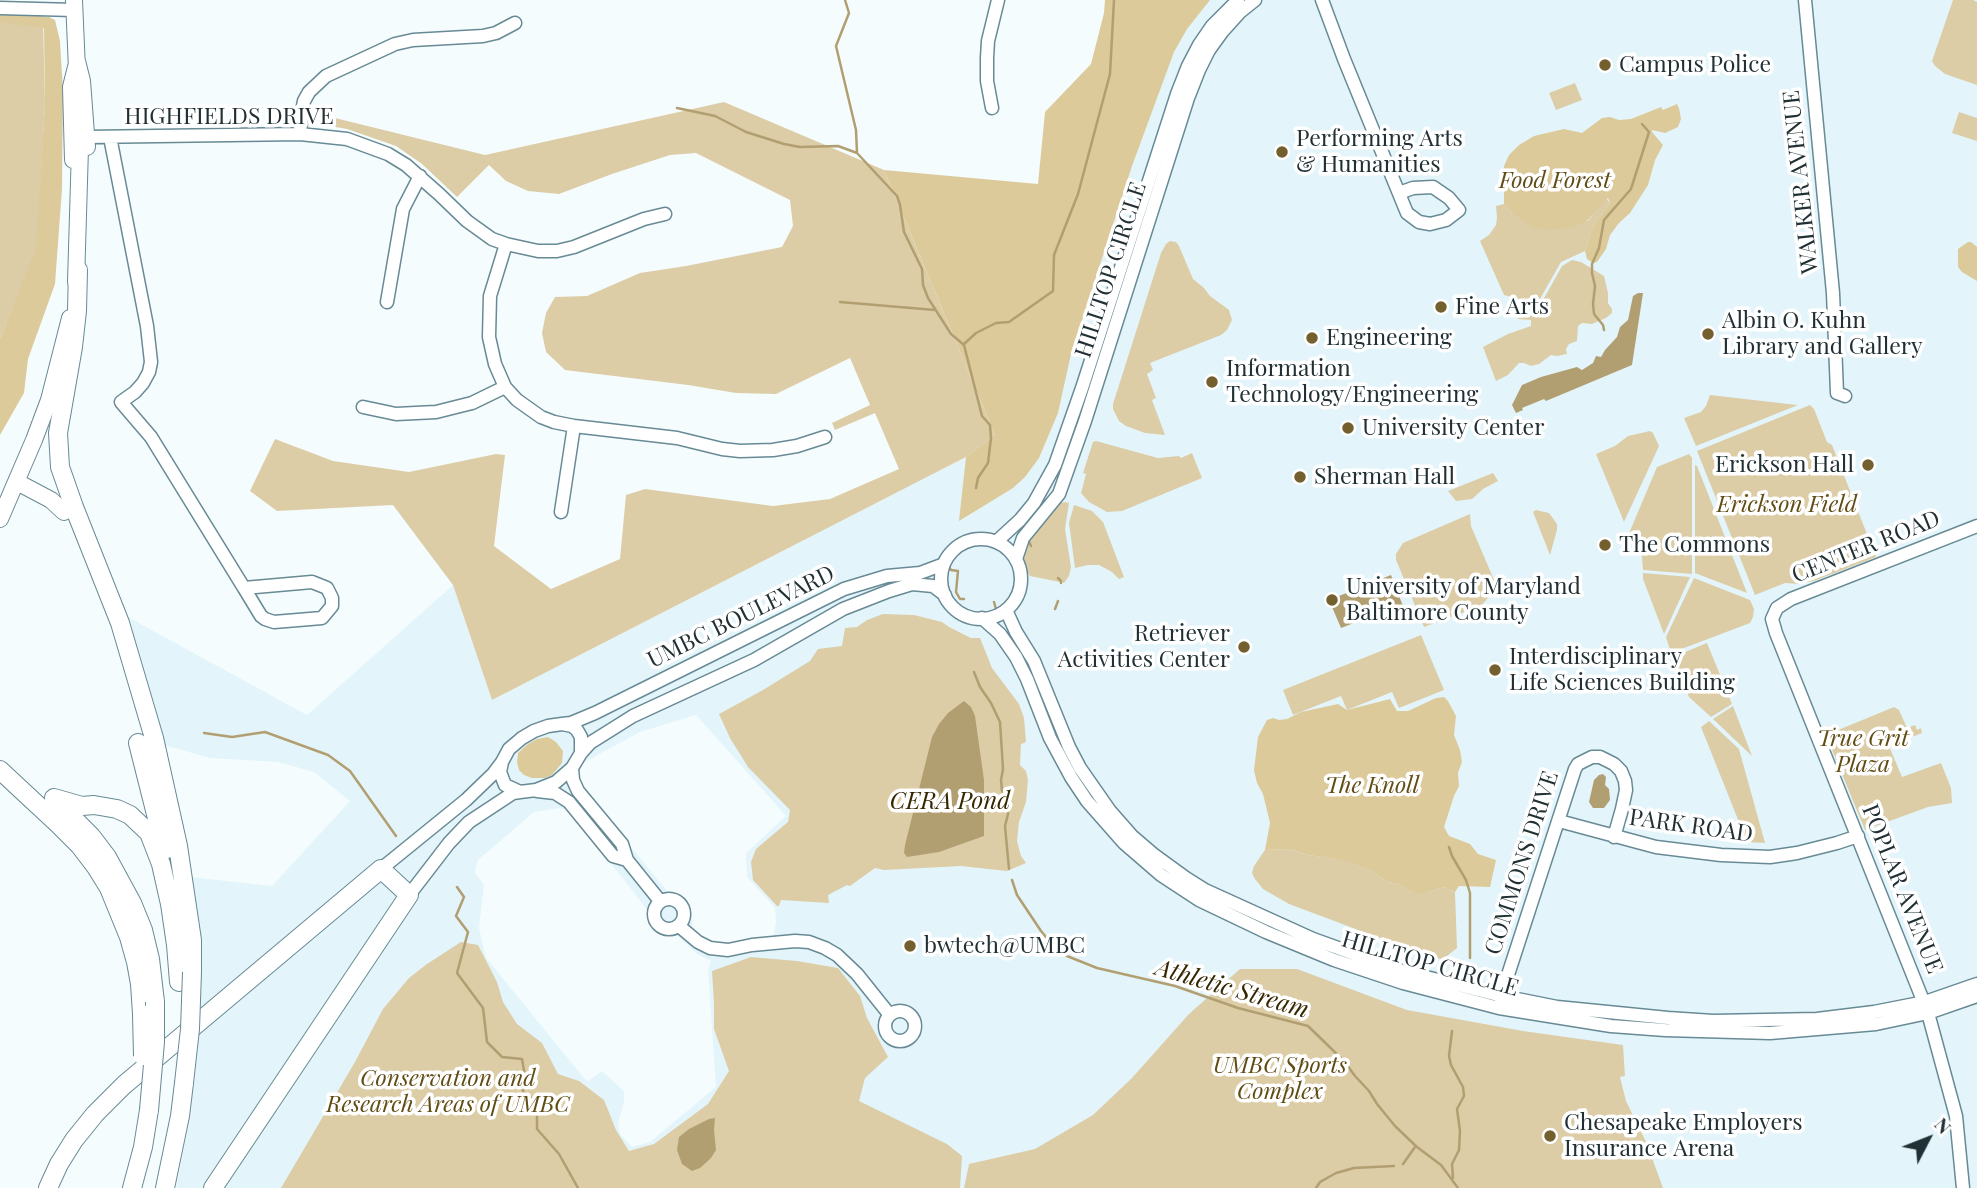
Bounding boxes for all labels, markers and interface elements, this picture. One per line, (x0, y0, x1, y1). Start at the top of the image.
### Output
place label: Campus Police (1619, 51, 1771, 79)
marker: Campus Police (1597, 57, 1613, 73)
street label: WALKER AVENUE (1778, 89, 1824, 275)
street label: HIGHFIELDS DRIVE (124, 103, 334, 131)
place label: Performing Arts & Humanities (1296, 125, 1463, 179)
marker: Performing Arts & Humanities (1274, 144, 1290, 160)
park label: Food Forest (1499, 167, 1611, 195)
street label: HILLTOP CIRCLE (1070, 179, 1152, 361)
place label: Fine Arts (1455, 293, 1549, 321)
marker: Fine Arts (1433, 299, 1449, 315)
place label: Albin O. Kuhn Library and Gallery (1722, 307, 1923, 361)
place label: Engineering (1326, 324, 1452, 352)
marker: Albin O. Kuhn Library and Gallery (1700, 326, 1716, 342)
marker: Engineering (1304, 330, 1320, 346)
place label: Information Technology/Engineering (1226, 355, 1478, 409)
marker: Information Technology/Engineering (1204, 374, 1220, 390)
place label: University Center (1362, 414, 1544, 442)
marker: University Center (1340, 420, 1356, 436)
place label: Erickson Hall (1715, 451, 1854, 479)
marker: Erickson Hall (1860, 457, 1876, 473)
place label: Sherman Hall (1314, 463, 1455, 491)
marker: Sherman Hall (1292, 469, 1308, 485)
park label: Erickson Field (1717, 491, 1857, 519)
street label: CENTER ROAD (1788, 505, 1944, 589)
place label: The Commons (1619, 531, 1770, 559)
marker: The Commons (1597, 537, 1613, 553)
street label: UMBC BOULEVARD (643, 560, 839, 674)
place label: University of Maryland Baltimore County (1346, 573, 1581, 627)
marker: University of Maryland Baltimore County (1324, 592, 1340, 608)
place label: Retriever Activities Center (1058, 620, 1230, 674)
marker: Retriever Activities Center (1236, 639, 1252, 655)
place label: Interdisciplinary Life Sciences Building (1509, 643, 1735, 697)
marker: Interdisciplinary Life Sciences Building (1487, 662, 1503, 678)
park label: True Grit Plaza (1817, 725, 1909, 779)
street label: COMMONS DRIVE (1479, 768, 1565, 958)
park label: The Knoll (1325, 772, 1419, 800)
water label: CERA Pond (890, 788, 1010, 816)
street label: POPLAR AVENUE (1856, 801, 1948, 977)
street label: PARK ROAD (1627, 804, 1755, 848)
street label: HILLTOP CIRCLE (1338, 926, 1522, 1002)
place label: bwtech@UMBC (924, 932, 1085, 960)
marker: bwtech@UMBC (902, 938, 918, 954)
water label: Athletic Stream (1152, 953, 1312, 1025)
park label: UMBC Sports Complex (1213, 1052, 1347, 1106)
park label: Conservation and Research Areas of UMBC (326, 1065, 570, 1119)
north arrow (1893, 1104, 1963, 1174)
place label: Chesapeake Employers Insurance Arena (1564, 1109, 1803, 1163)
text: N (1929, 1111, 1958, 1139)
marker: Chesapeake Employers Insurance Arena (1542, 1128, 1558, 1144)

